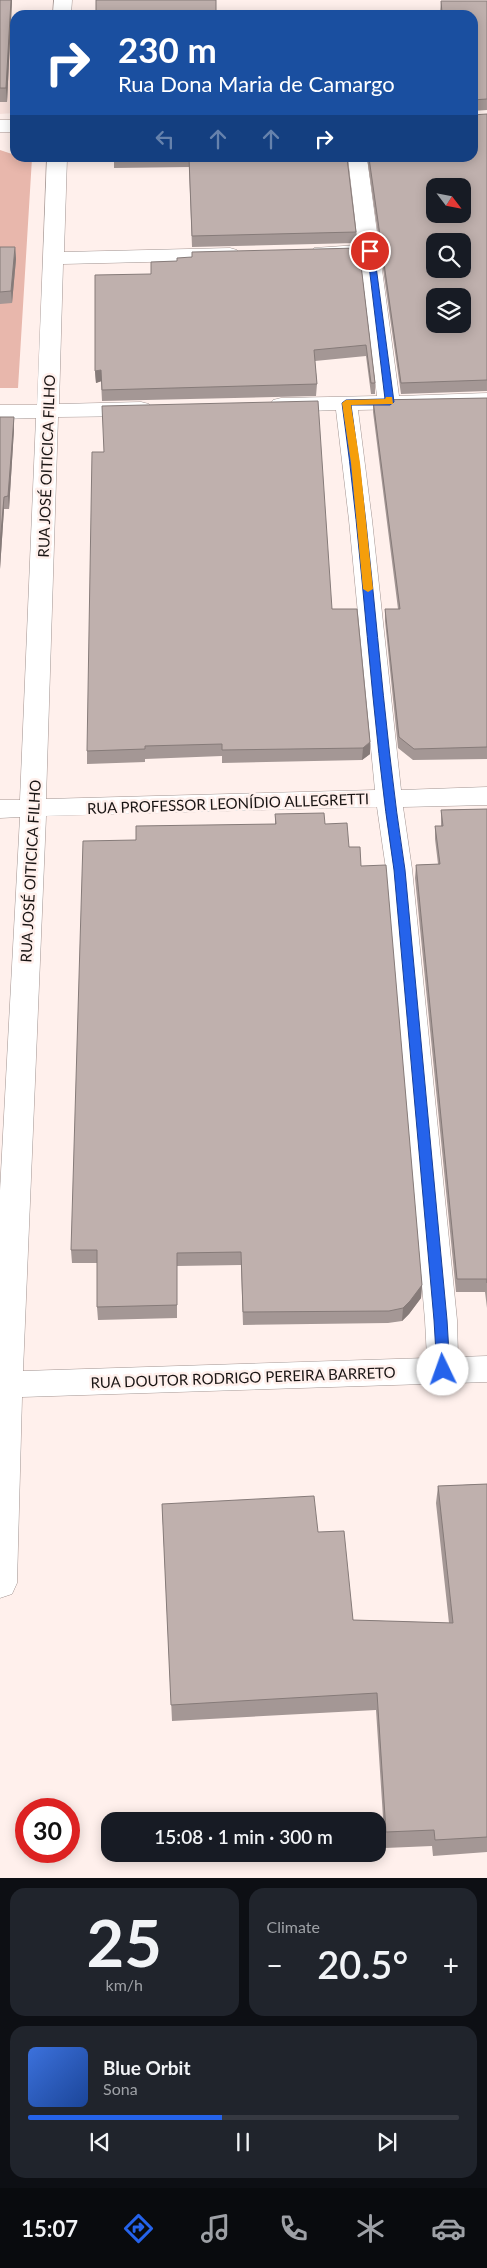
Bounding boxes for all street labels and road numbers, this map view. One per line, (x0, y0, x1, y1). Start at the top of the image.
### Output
street label: RUA JOSÉ OITICICA FILHO (34, 374, 58, 558)
street label: RUA JOSÉ OITICICA FILHO (16, 779, 44, 963)
street label: RUA PROFESSOR LEONÍDIO ALLEGRETTI (87, 789, 369, 817)
street label: RUA DOUTOR RODRIGO PEREIRA BARRETO (90, 1363, 396, 1391)

